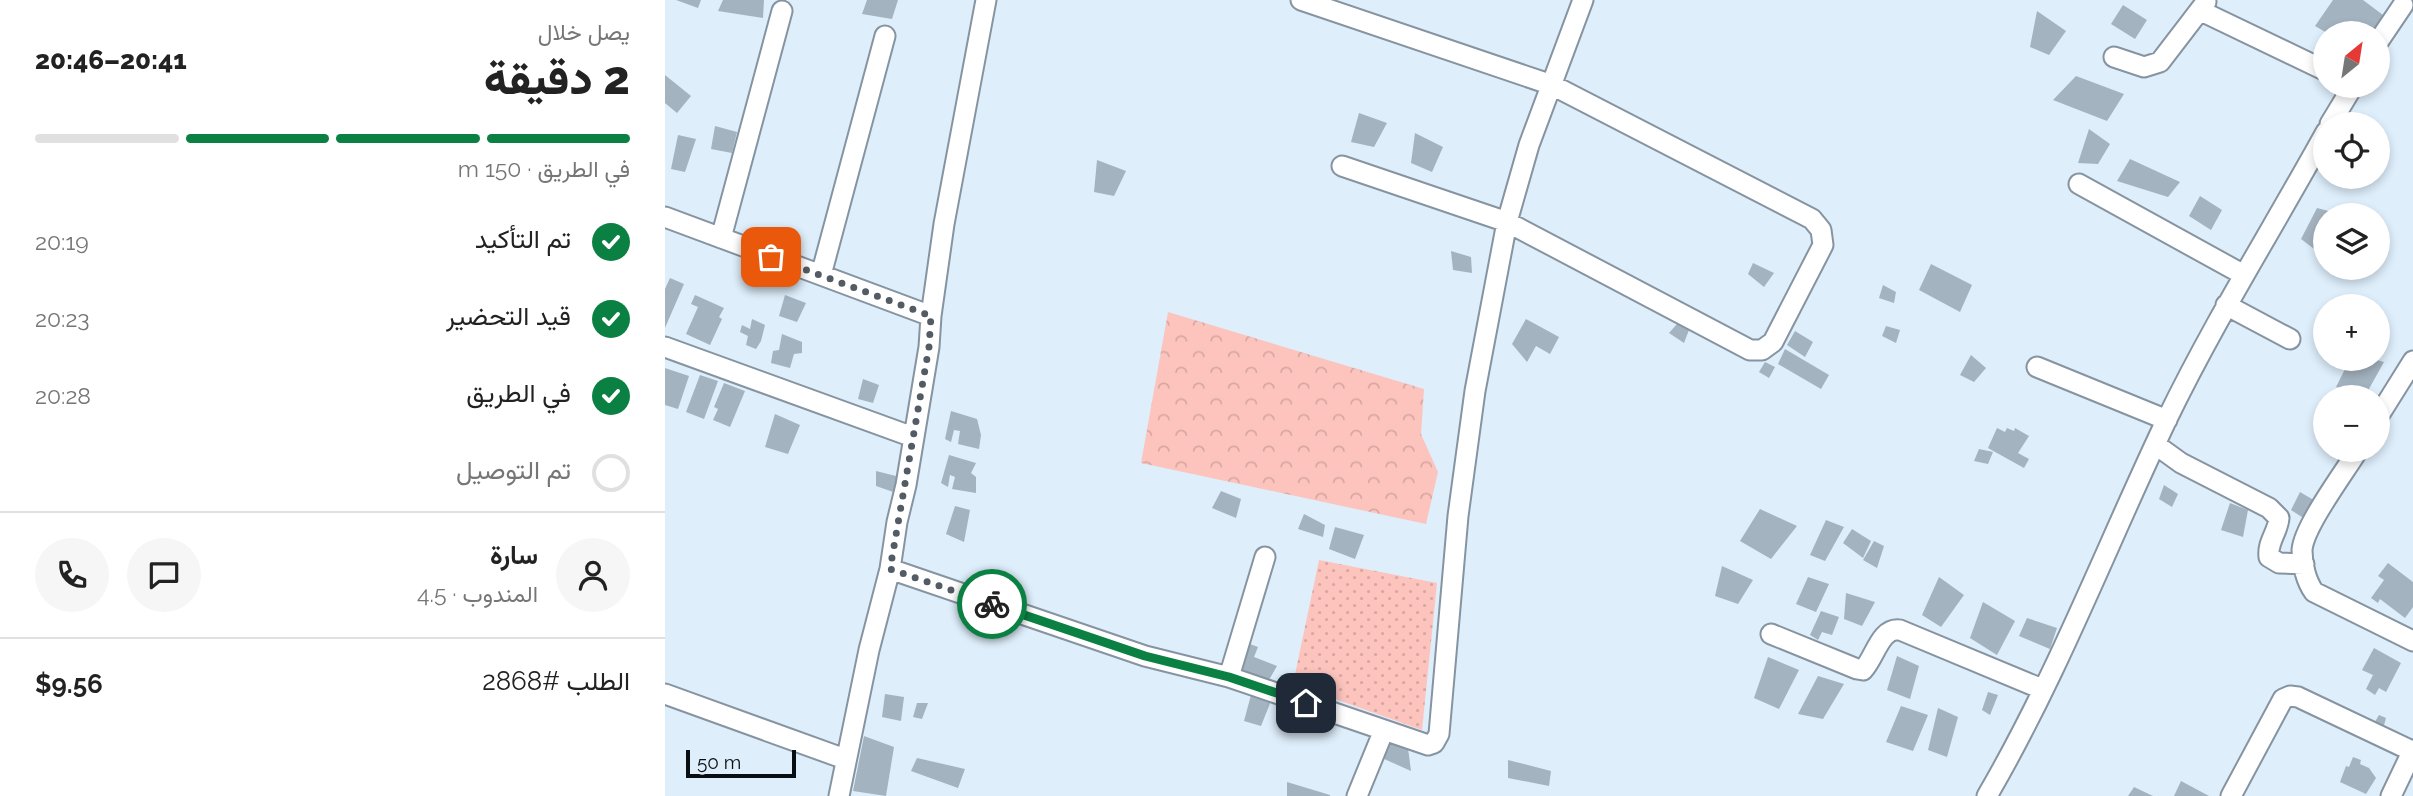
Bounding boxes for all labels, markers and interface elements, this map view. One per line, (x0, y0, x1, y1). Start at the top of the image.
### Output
text: يصل خلال (538, 18, 630, 45)
north arrow (2313, 21, 2391, 98)
map controls (2313, 21, 2390, 462)
text: 20:41–20:46 (35, 45, 187, 75)
text: 2 دقيقة (484, 51, 630, 105)
button: locate (2313, 112, 2390, 189)
text: في الطريق · 150 m (458, 155, 630, 182)
button: layers (2313, 203, 2390, 280)
icon: check (592, 223, 630, 261)
text: تم التأكيد (475, 224, 571, 254)
pin (741, 227, 801, 287)
text: 20:19 (35, 228, 89, 255)
icon: bag (752, 238, 790, 276)
button: + (2313, 294, 2390, 371)
icon: check (592, 300, 630, 338)
text: قيد التحضير (446, 301, 571, 331)
text: 20:23 (35, 305, 90, 332)
icon: check (592, 377, 630, 415)
text: في الطريق (466, 378, 571, 408)
text: 20:28 (35, 382, 91, 409)
button: − (2313, 385, 2390, 462)
text: تم التوصيل (456, 455, 571, 485)
button: phone (35, 538, 109, 612)
button: chat (127, 538, 201, 612)
button: person (556, 538, 630, 612)
text: سارة (490, 540, 538, 570)
courier (957, 569, 1027, 639)
text: المندوب · 4.5 (417, 580, 538, 607)
icon: bike (973, 585, 1011, 623)
text: الطلب #2868 (482, 666, 630, 696)
text: $9.56 (35, 669, 103, 699)
pin (1276, 673, 1336, 733)
icon: home (1287, 684, 1325, 722)
scale bar (686, 747, 796, 779)
text: 50 m (697, 751, 741, 773)

